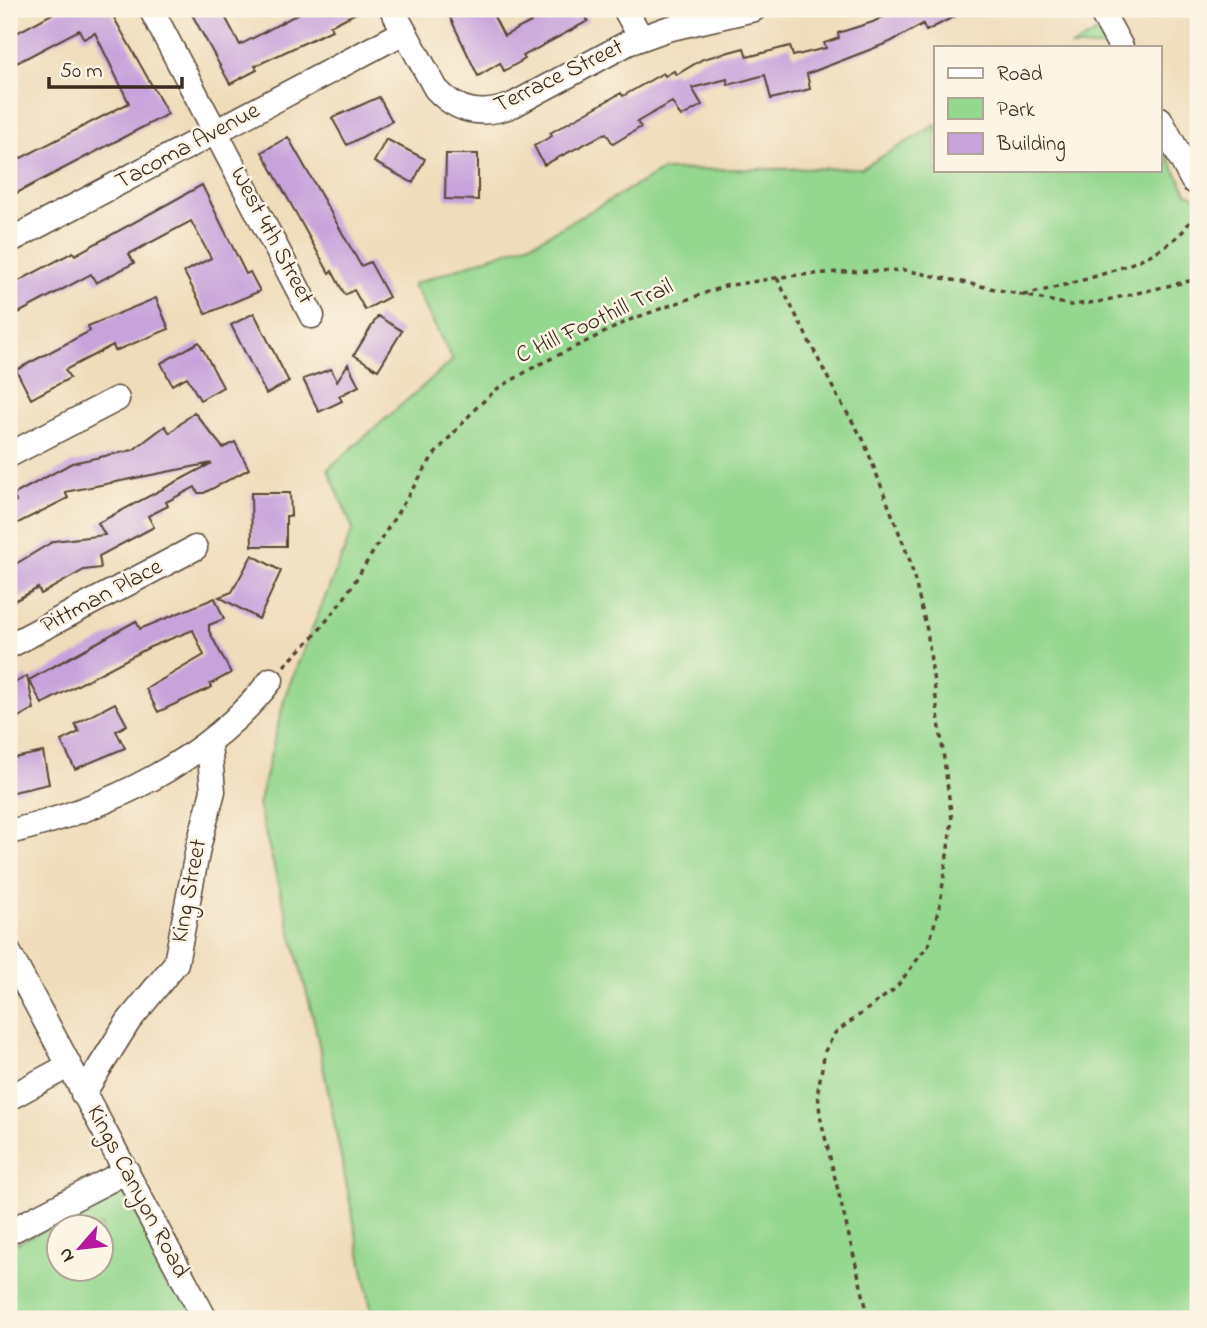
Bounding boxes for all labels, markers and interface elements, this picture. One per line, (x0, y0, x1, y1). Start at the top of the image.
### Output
street label: Terrace Street (488, 31, 630, 123)
scale bar (49, 46, 182, 90)
legend (934, 46, 1162, 172)
text: 50 m (60, 57, 103, 87)
text: Road (997, 60, 1043, 90)
street label: Tacoma Avenue (110, 94, 267, 200)
text: Park (997, 96, 1036, 126)
text: Building (996, 130, 1066, 162)
street label: West 4th Street (220, 161, 322, 311)
street label: C Hill Foothill Trail (510, 270, 680, 374)
street label: Pittman Place (35, 550, 169, 644)
street label: King Street (163, 836, 217, 946)
street label: Kings Canyon Road (76, 1099, 198, 1286)
north arrow (46, 1212, 116, 1282)
text: N (52, 1243, 82, 1267)

